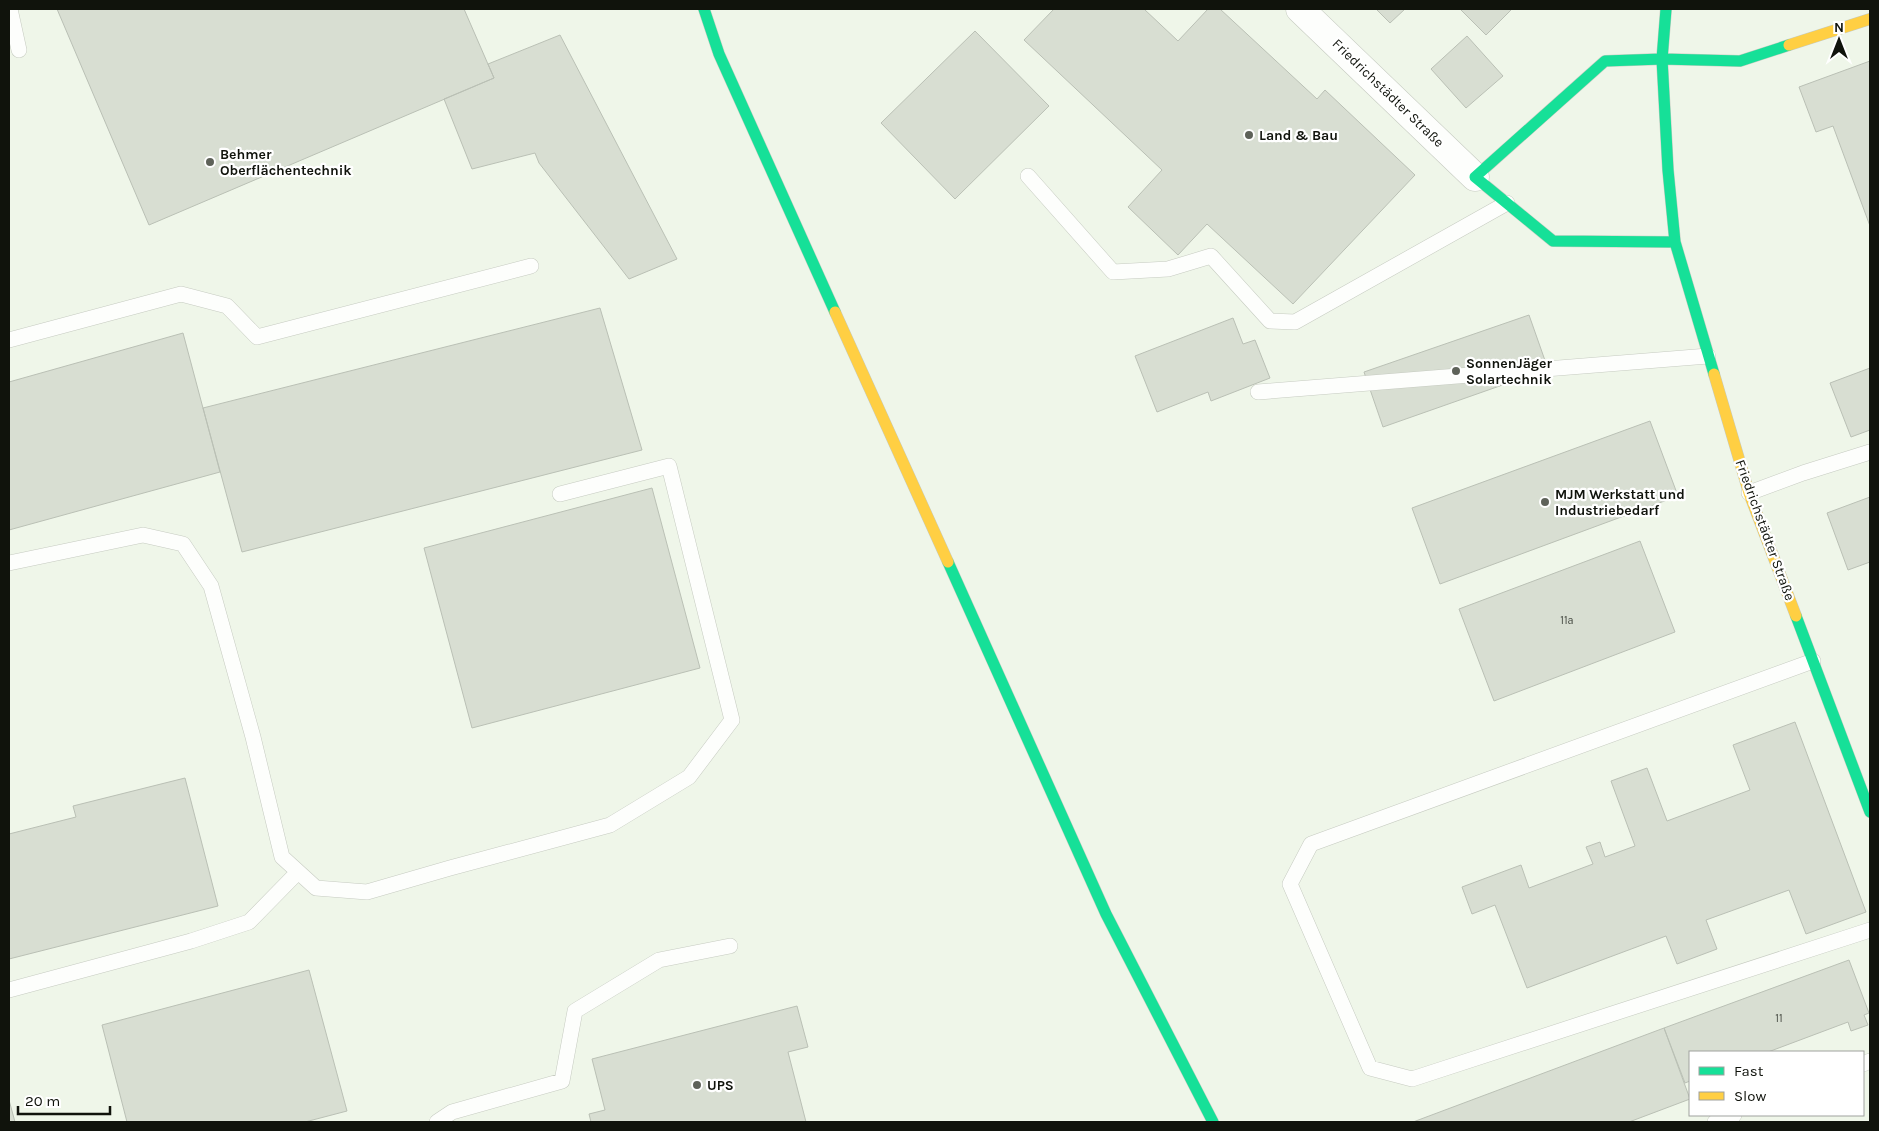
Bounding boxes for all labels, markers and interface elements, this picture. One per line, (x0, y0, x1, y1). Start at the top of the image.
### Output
north arrow (1814, 15, 1864, 65)
text: N (1834, 19, 1844, 36)
street label: Friedrichstädter Straße (1329, 35, 1447, 151)
place label: Land & Bau (1259, 127, 1338, 144)
marker: Land & Bau (1243, 129, 1255, 141)
place label: Behmer Oberflächentechnik (220, 146, 352, 179)
marker: Behmer Oberflächentechnik (204, 156, 216, 168)
place label: SonnenJäger Solartechnik (1466, 355, 1552, 388)
marker: SonnenJäger Solartechnik (1450, 365, 1462, 377)
street label: Friedrichstädter Straße (1732, 457, 1798, 603)
place label: MJM Werkstatt und Industriebedarf (1555, 486, 1685, 519)
marker: MJM Werkstatt und Industriebedarf (1539, 496, 1551, 508)
house number: 11a (1560, 614, 1574, 627)
house number: 11 (1775, 1012, 1783, 1025)
legend (1689, 1051, 1864, 1116)
text: Fast (1734, 1062, 1764, 1080)
place label: UPS (707, 1077, 734, 1094)
marker: UPS (691, 1079, 703, 1091)
scale bar (18, 1084, 110, 1116)
text: Slow (1734, 1087, 1766, 1105)
text: 20 m (25, 1092, 60, 1110)

